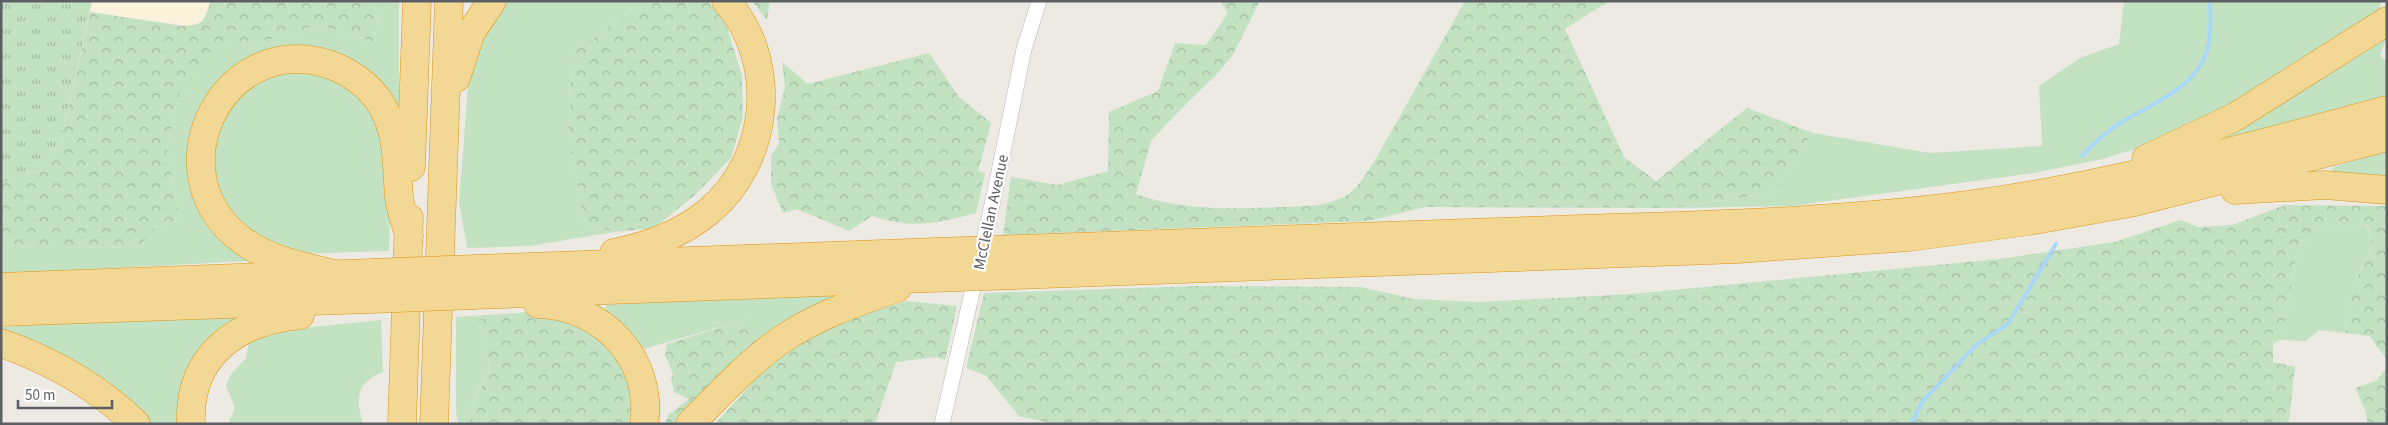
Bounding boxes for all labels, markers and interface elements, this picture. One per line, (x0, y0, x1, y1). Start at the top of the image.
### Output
street label: McClellan Avenue (968, 152, 1014, 272)
scale bar (18, 378, 111, 410)
text: 50 m (25, 385, 55, 406)

